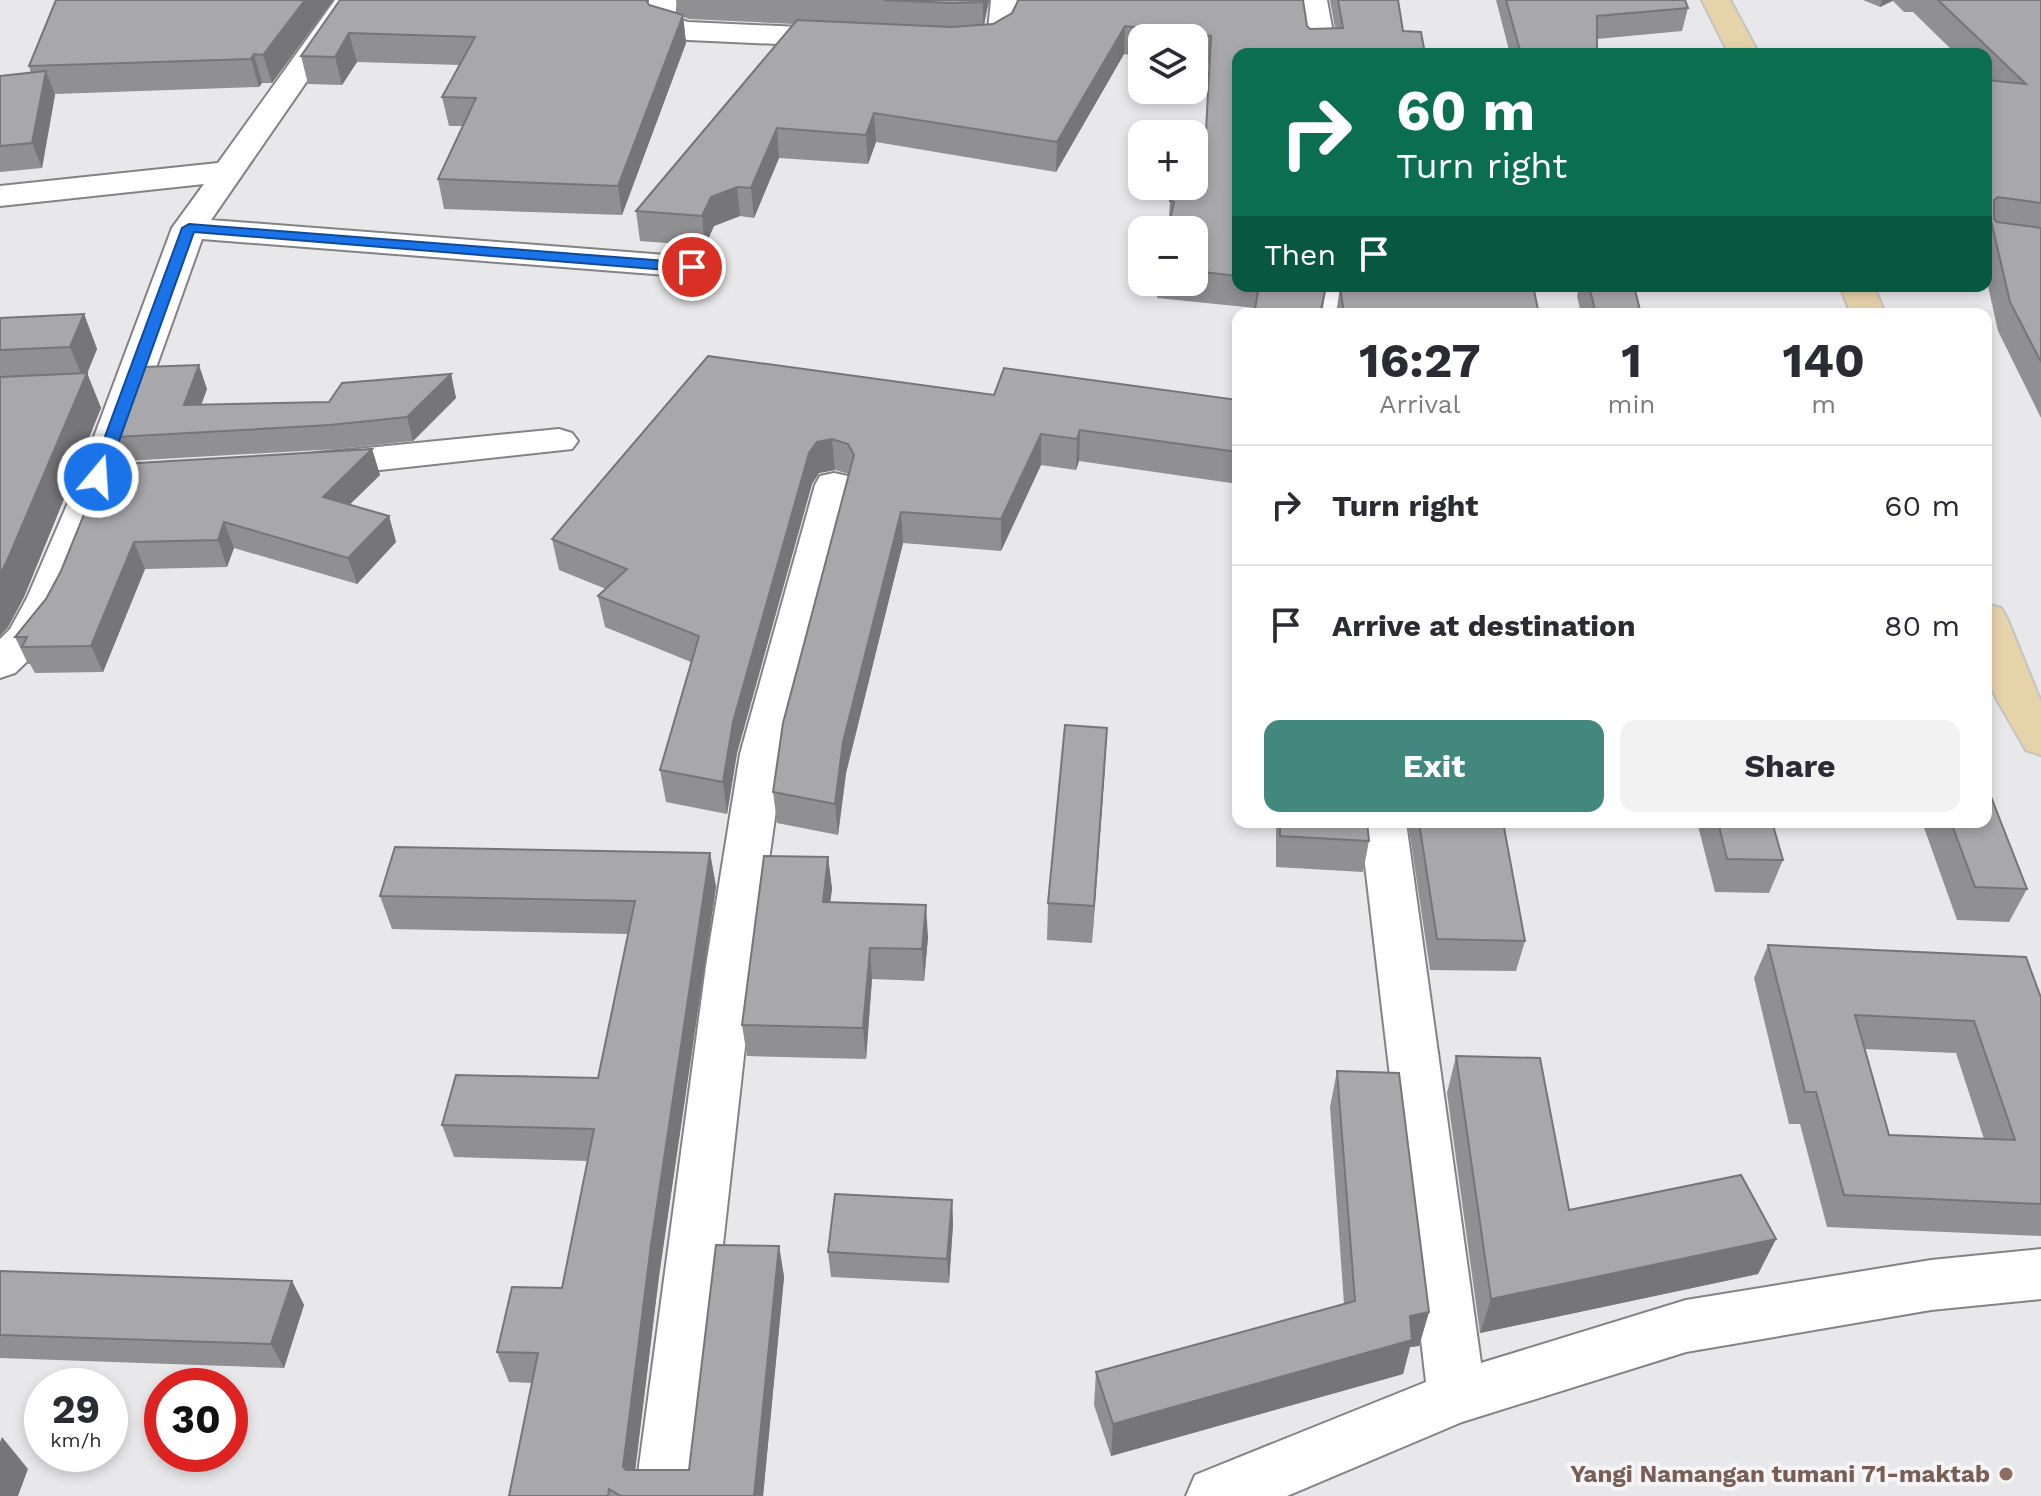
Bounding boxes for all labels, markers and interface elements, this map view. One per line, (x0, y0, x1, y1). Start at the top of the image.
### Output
map controls (1128, 24, 1208, 296)
button: layers (1128, 24, 1208, 104)
text: 60 m (1396, 78, 1535, 144)
icon: right (1264, 80, 1368, 184)
button: + (1128, 120, 1208, 200)
text: Turn right (1396, 145, 1567, 187)
button: − (1128, 216, 1208, 296)
icon: arrive (1352, 232, 1396, 276)
pin (658, 233, 726, 301)
text: Then (1264, 237, 1336, 272)
icon: arrive (670, 245, 714, 289)
text: 16:27 (1359, 332, 1481, 389)
text: 1 (1621, 332, 1642, 389)
text: 140 (1782, 332, 1865, 389)
text: Arrival (1379, 389, 1460, 419)
text: min (1608, 389, 1655, 419)
text: m (1811, 389, 1836, 419)
position arrow (56, 435, 140, 519)
icon: right (1264, 483, 1308, 527)
text: Turn right (1332, 488, 1478, 523)
text: 60 m (1884, 488, 1960, 523)
icon: arrive (1264, 603, 1308, 647)
text: Arrive at destination (1332, 608, 1636, 643)
text: 80 m (1884, 608, 1960, 643)
button: Exit (1264, 720, 1604, 812)
button: Share (1620, 720, 1960, 812)
speed limit sign: 30 (144, 1368, 248, 1472)
text: 29 (52, 1386, 100, 1433)
text: km/h (50, 1428, 102, 1452)
place label: Yangi Namangan tumani 71-maktab (1570, 1460, 1990, 1488)
marker: Yangi Namangan tumani 71-maktab (1997, 1465, 2015, 1483)

